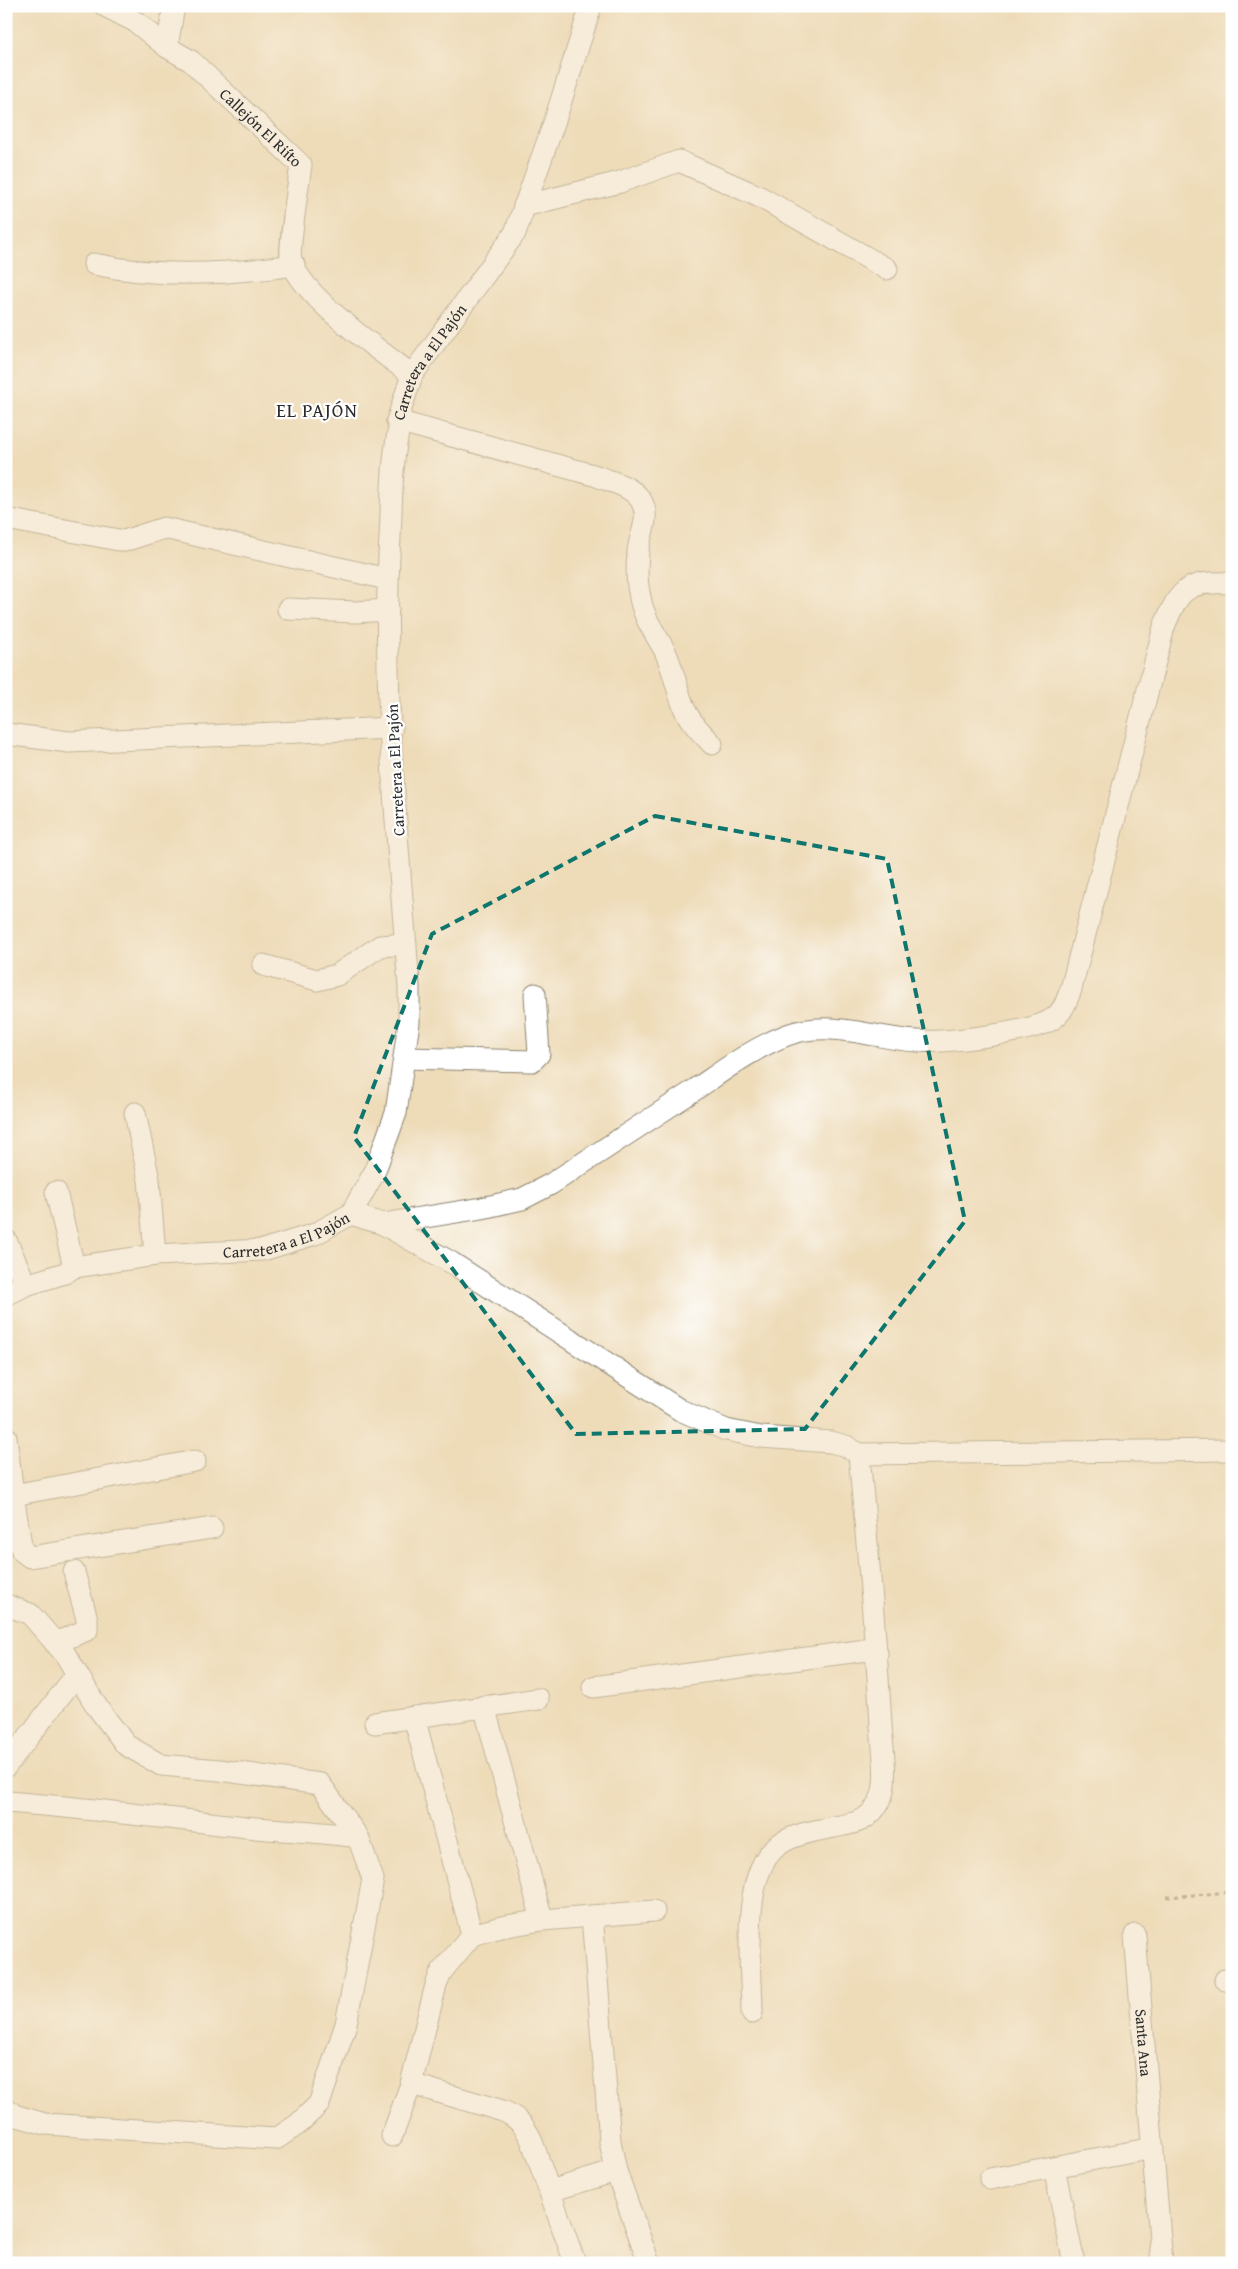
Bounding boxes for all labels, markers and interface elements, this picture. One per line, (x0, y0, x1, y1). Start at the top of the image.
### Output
street label: Callejón El Riíto (214, 82, 308, 172)
street label: Carretera a El Pajón (386, 299, 472, 423)
district label: EL PAJÓN (276, 396, 358, 424)
street label: Carretera a El Pajón (380, 703, 410, 837)
street label: Carretera a El Pajón (222, 1205, 354, 1264)
street label: Santa Ana (1129, 2008, 1159, 2078)

